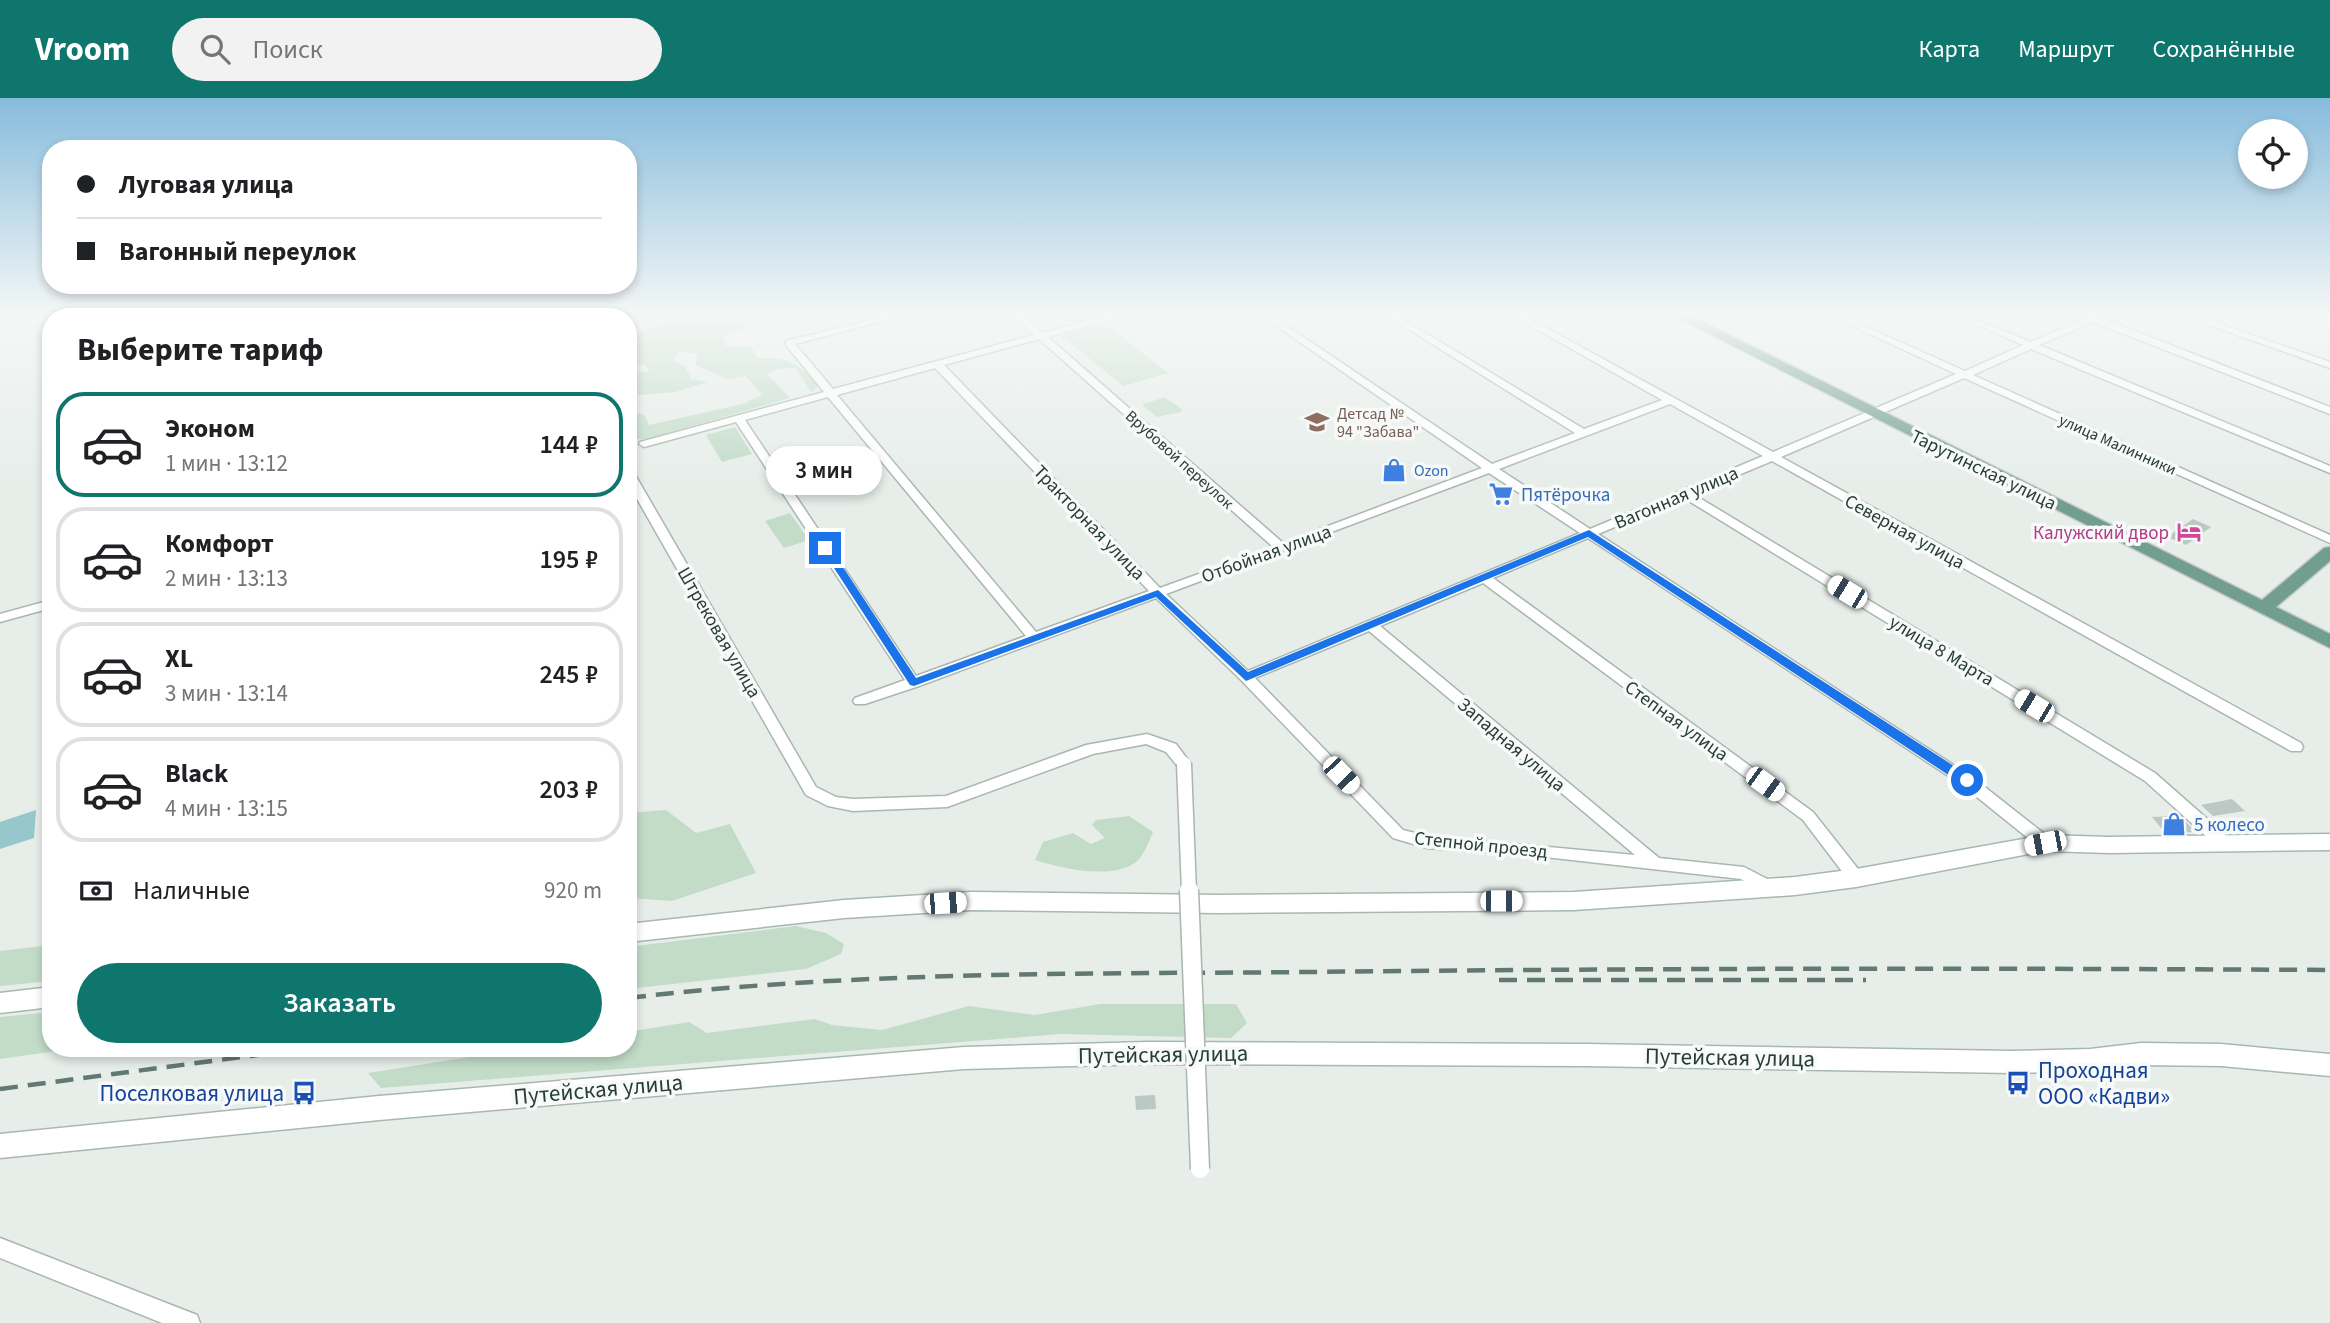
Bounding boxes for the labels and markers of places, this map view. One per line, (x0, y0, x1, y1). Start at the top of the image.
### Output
place label: Детсад № 94 "Забава" (1337, 403, 1419, 443)
school or university icon: Детсад № 94 "Забава" (1303, 408, 1331, 436)
shop icon: Ozon (1380, 456, 1408, 484)
place label: Ozon (1414, 460, 1449, 482)
supermarket icon: Пятёрочка (1487, 480, 1515, 508)
place label: Пятёрочка (1521, 482, 1610, 509)
hotel icon: Калужский двор (2175, 518, 2203, 546)
place label: Калужский двор (2033, 520, 2169, 547)
shop icon: 5 колесо (2160, 810, 2188, 838)
place label: 5 колесо (2194, 812, 2265, 839)
place label: Проходная ООО «Кадви» (2038, 1054, 2170, 1113)
bus stop icon: Проходная ООО «Кадви» (2004, 1069, 2032, 1097)
place label: Поселковая улица (100, 1077, 284, 1110)
bus stop icon: Поселковая улица (290, 1079, 318, 1107)

